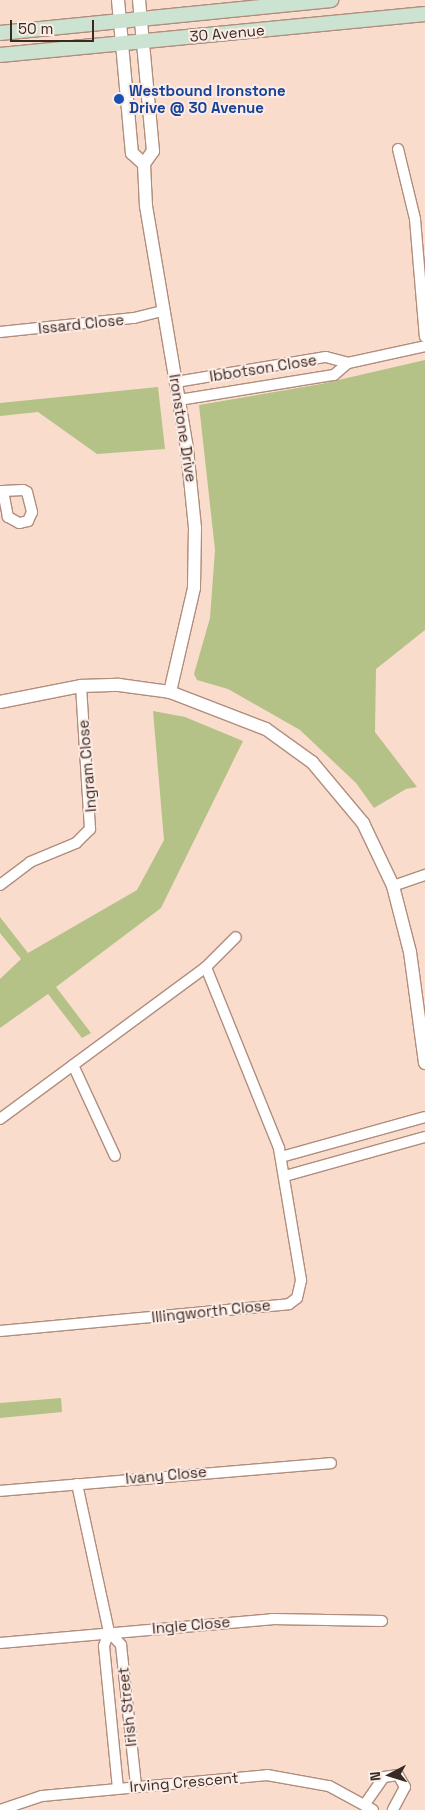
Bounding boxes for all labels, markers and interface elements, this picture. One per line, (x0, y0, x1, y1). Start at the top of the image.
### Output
scale bar (12, 10, 96, 42)
text: 50 m (18, 19, 53, 38)
street label: 30 Avenue (189, 21, 265, 45)
place label: Westbound Ironstone Drive @ 30 Avenue (129, 81, 286, 116)
marker: Westbound Ironstone Drive @ 30 Avenue (113, 93, 125, 105)
street label: Issard Close (37, 311, 125, 337)
street label: Ibbotson Close (208, 351, 318, 385)
street label: Ironstone Drive (166, 373, 200, 483)
street label: Ingram Close (74, 719, 100, 813)
street label: Illingworth Close (151, 1296, 271, 1326)
street label: Ivany Close (125, 1462, 207, 1488)
street label: Ingle Close (151, 1613, 231, 1637)
street label: Irish Street (114, 1666, 140, 1748)
north arrow (365, 1750, 415, 1800)
street label: Irving Crescent (129, 1768, 239, 1796)
text: N (366, 1771, 384, 1782)

